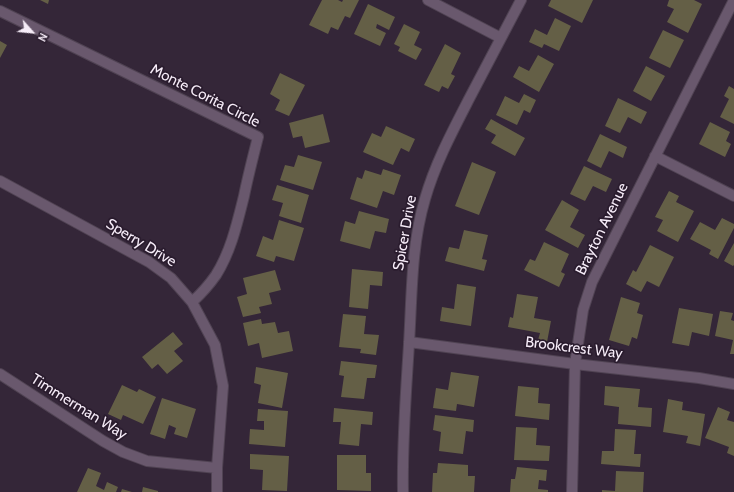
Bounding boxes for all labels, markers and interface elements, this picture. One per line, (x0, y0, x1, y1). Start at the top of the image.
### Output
north arrow (12, 12, 52, 52)
text: N (35, 31, 51, 44)
street label: Monte Corita Circle (147, 61, 263, 131)
street label: Brayton Avenue (572, 180, 632, 278)
street label: Spicer Drive (390, 194, 420, 272)
street label: Sperry Drive (103, 215, 179, 271)
street label: Brookcrest Way (524, 333, 624, 363)
street label: Timmerman Way (28, 370, 130, 444)

